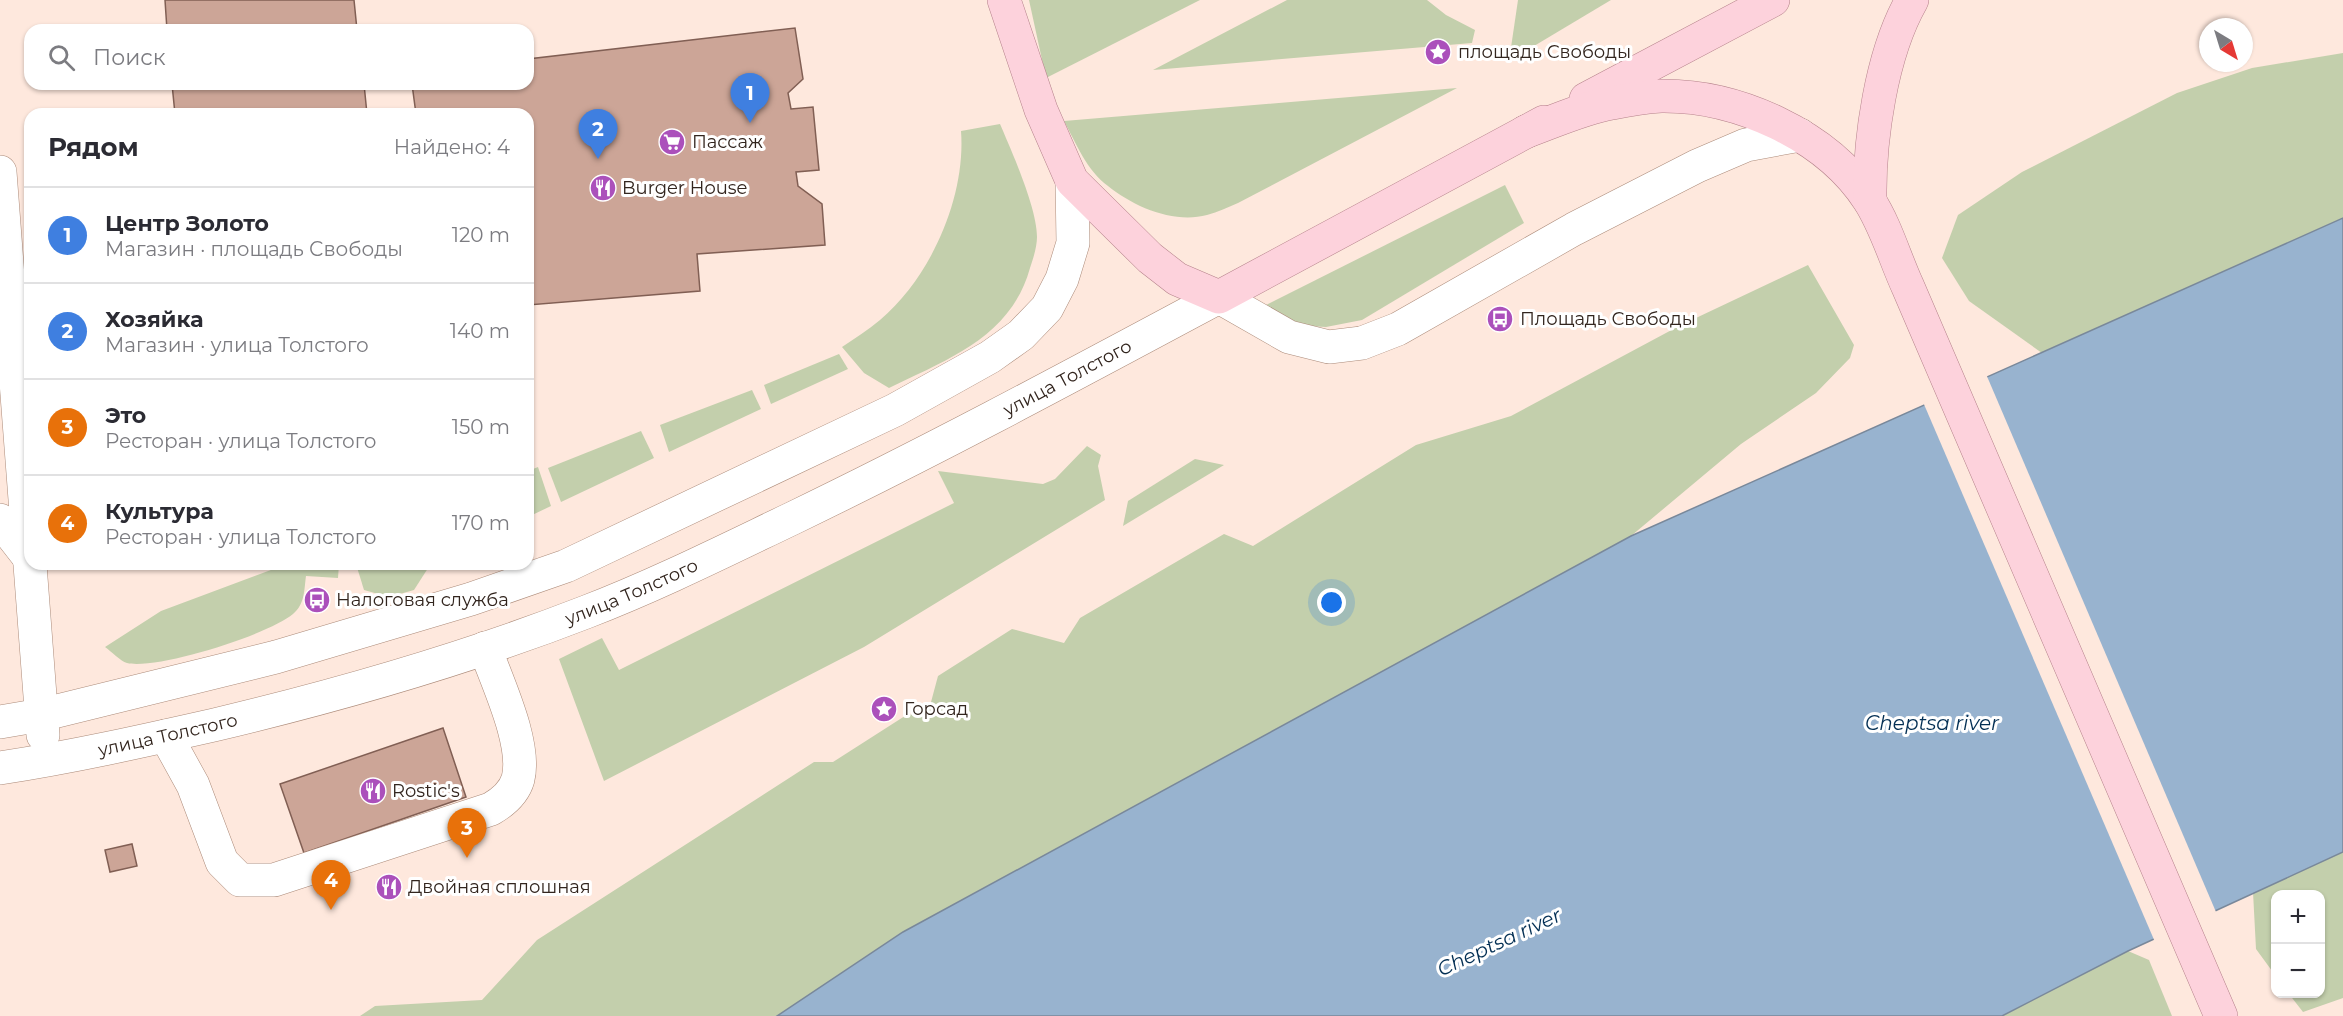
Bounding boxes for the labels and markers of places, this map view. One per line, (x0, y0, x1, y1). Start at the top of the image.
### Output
place icon: площадь Свободы (1423, 37, 1453, 67)
place label: площадь Свободы (1458, 41, 1631, 63)
pin: 1 (730, 74, 770, 123)
pin: 2 (578, 110, 618, 159)
supermarket icon: Пассаж (657, 127, 687, 157)
place label: Пассаж (692, 131, 763, 153)
restaurant icon: Burger House (588, 173, 618, 203)
place label: Burger House (622, 177, 748, 199)
bus stop icon: Площадь Свободы (1485, 304, 1515, 334)
place label: Площадь Свободы (1520, 308, 1696, 330)
bus stop icon: Налоговая служба (302, 585, 332, 615)
place label: Налоговая служба (336, 589, 509, 611)
place icon: Горсад (869, 694, 899, 724)
place label: Горсад (904, 698, 969, 720)
restaurant icon: Rostic's (358, 776, 388, 806)
place label: Rostic's (392, 780, 460, 802)
pin: 3 (448, 808, 486, 858)
pin: 4 (312, 860, 350, 910)
restaurant icon: Двойная сплошная (374, 872, 404, 902)
place label: Двойная сплошная (408, 876, 591, 898)

